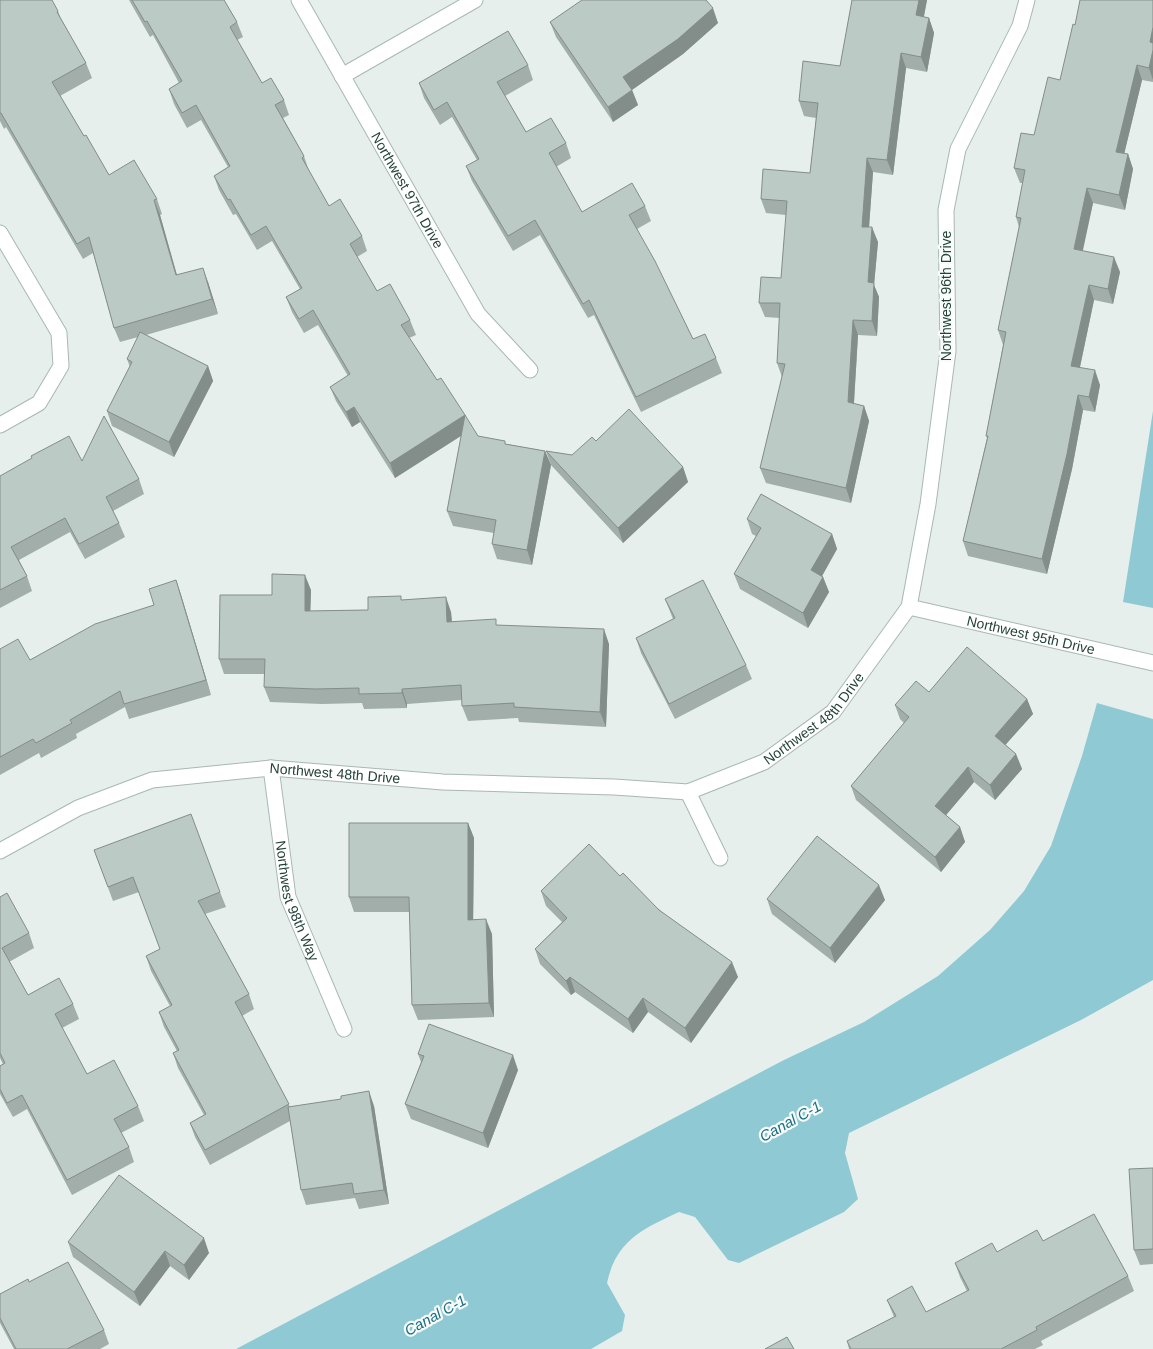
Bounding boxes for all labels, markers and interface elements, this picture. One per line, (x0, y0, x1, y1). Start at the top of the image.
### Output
street label: Northwest 97th Drive (368, 129, 447, 251)
street label: Northwest 96th Drive (938, 230, 954, 361)
street label: Northwest 95th Drive (965, 613, 1097, 657)
street label: Northwest 48th Drive (760, 669, 867, 768)
street label: Northwest 48th Drive (269, 760, 401, 787)
street label: Northwest 98th Way (273, 839, 322, 963)
water label: Canal C-1 (756, 1097, 824, 1145)
water label: Canal C-1 (401, 1291, 469, 1339)

